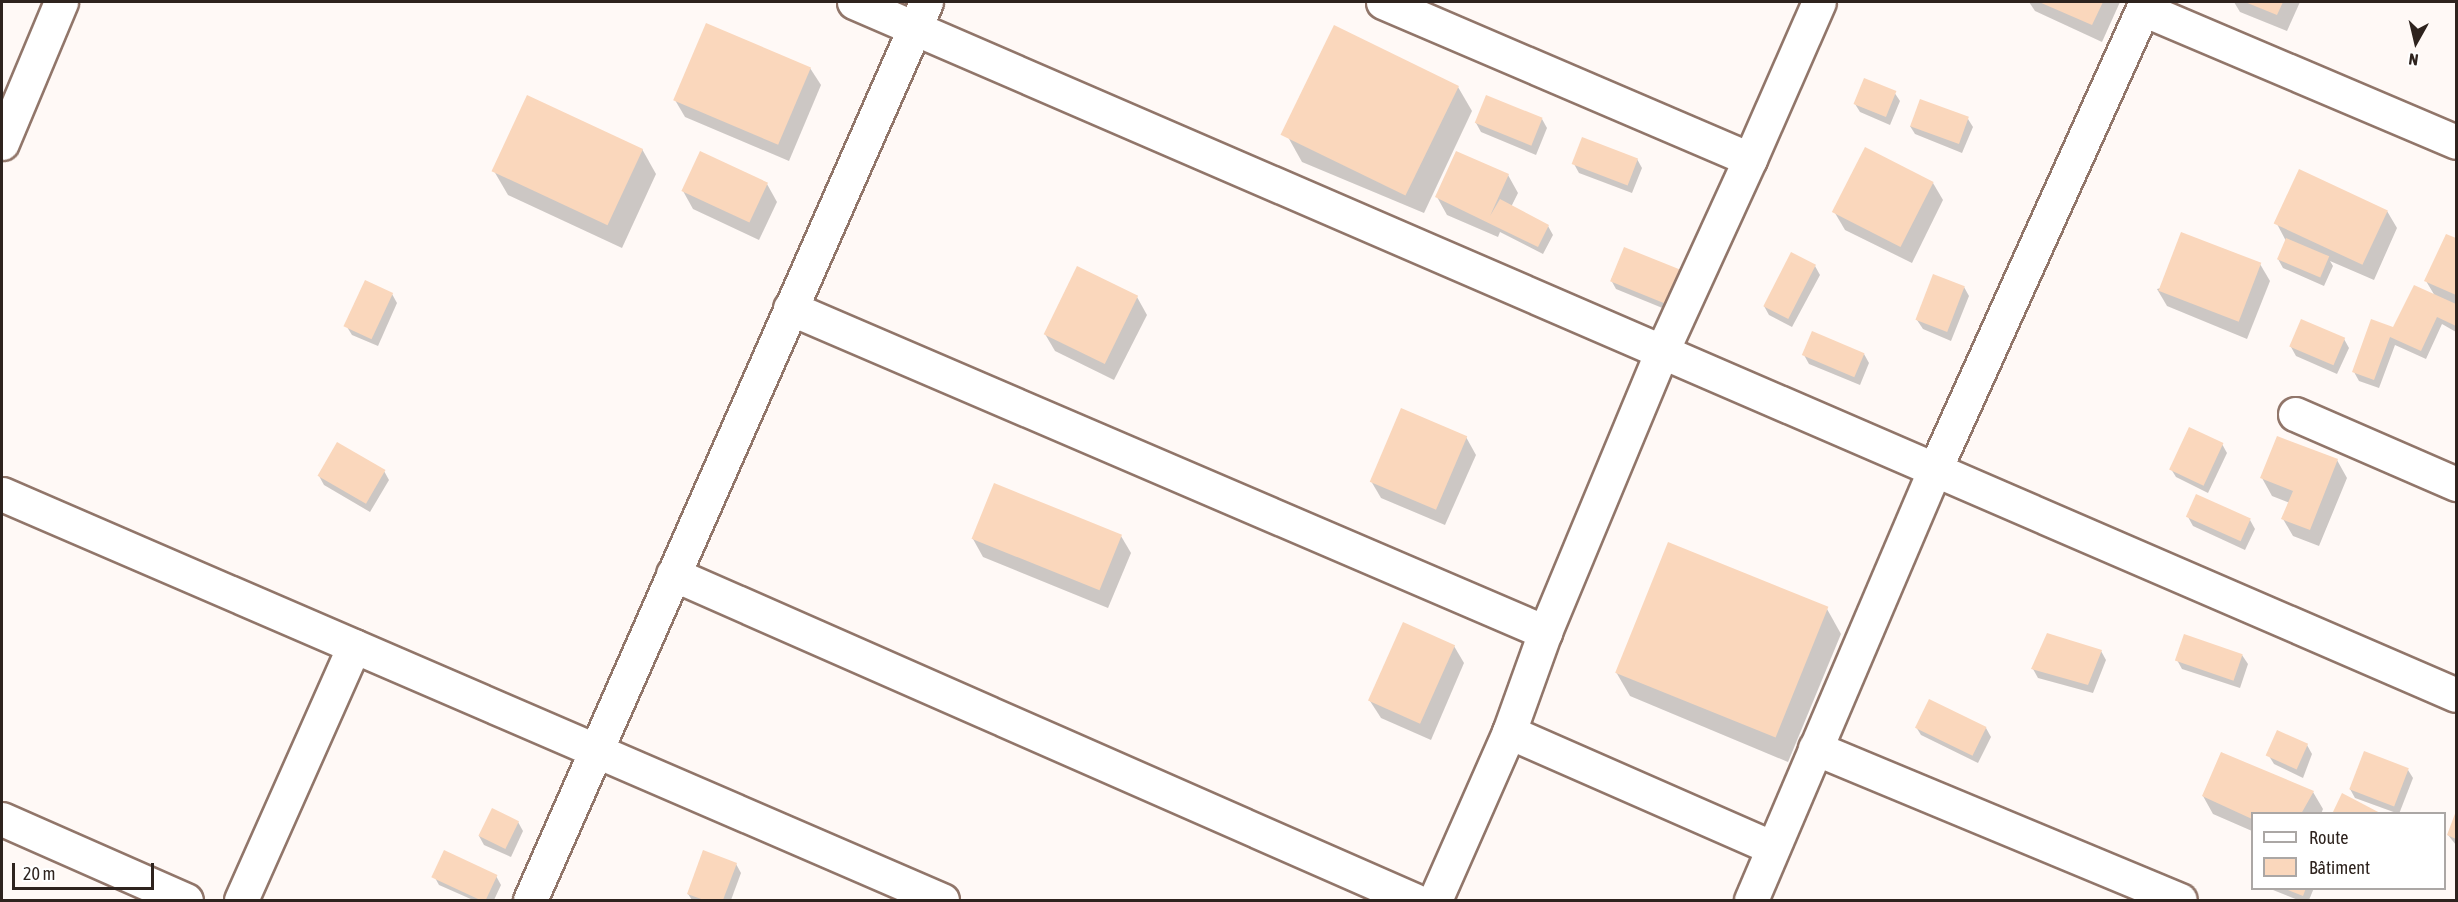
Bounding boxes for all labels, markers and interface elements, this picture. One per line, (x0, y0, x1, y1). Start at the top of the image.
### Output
north arrow (2386, 12, 2446, 72)
text: N (2408, 50, 2419, 69)
legend (2251, 812, 2446, 890)
text: Route (2309, 827, 2348, 848)
scale bar (15, 851, 158, 889)
text: Bâtiment (2309, 857, 2370, 878)
text: 20 m (23, 863, 55, 884)

